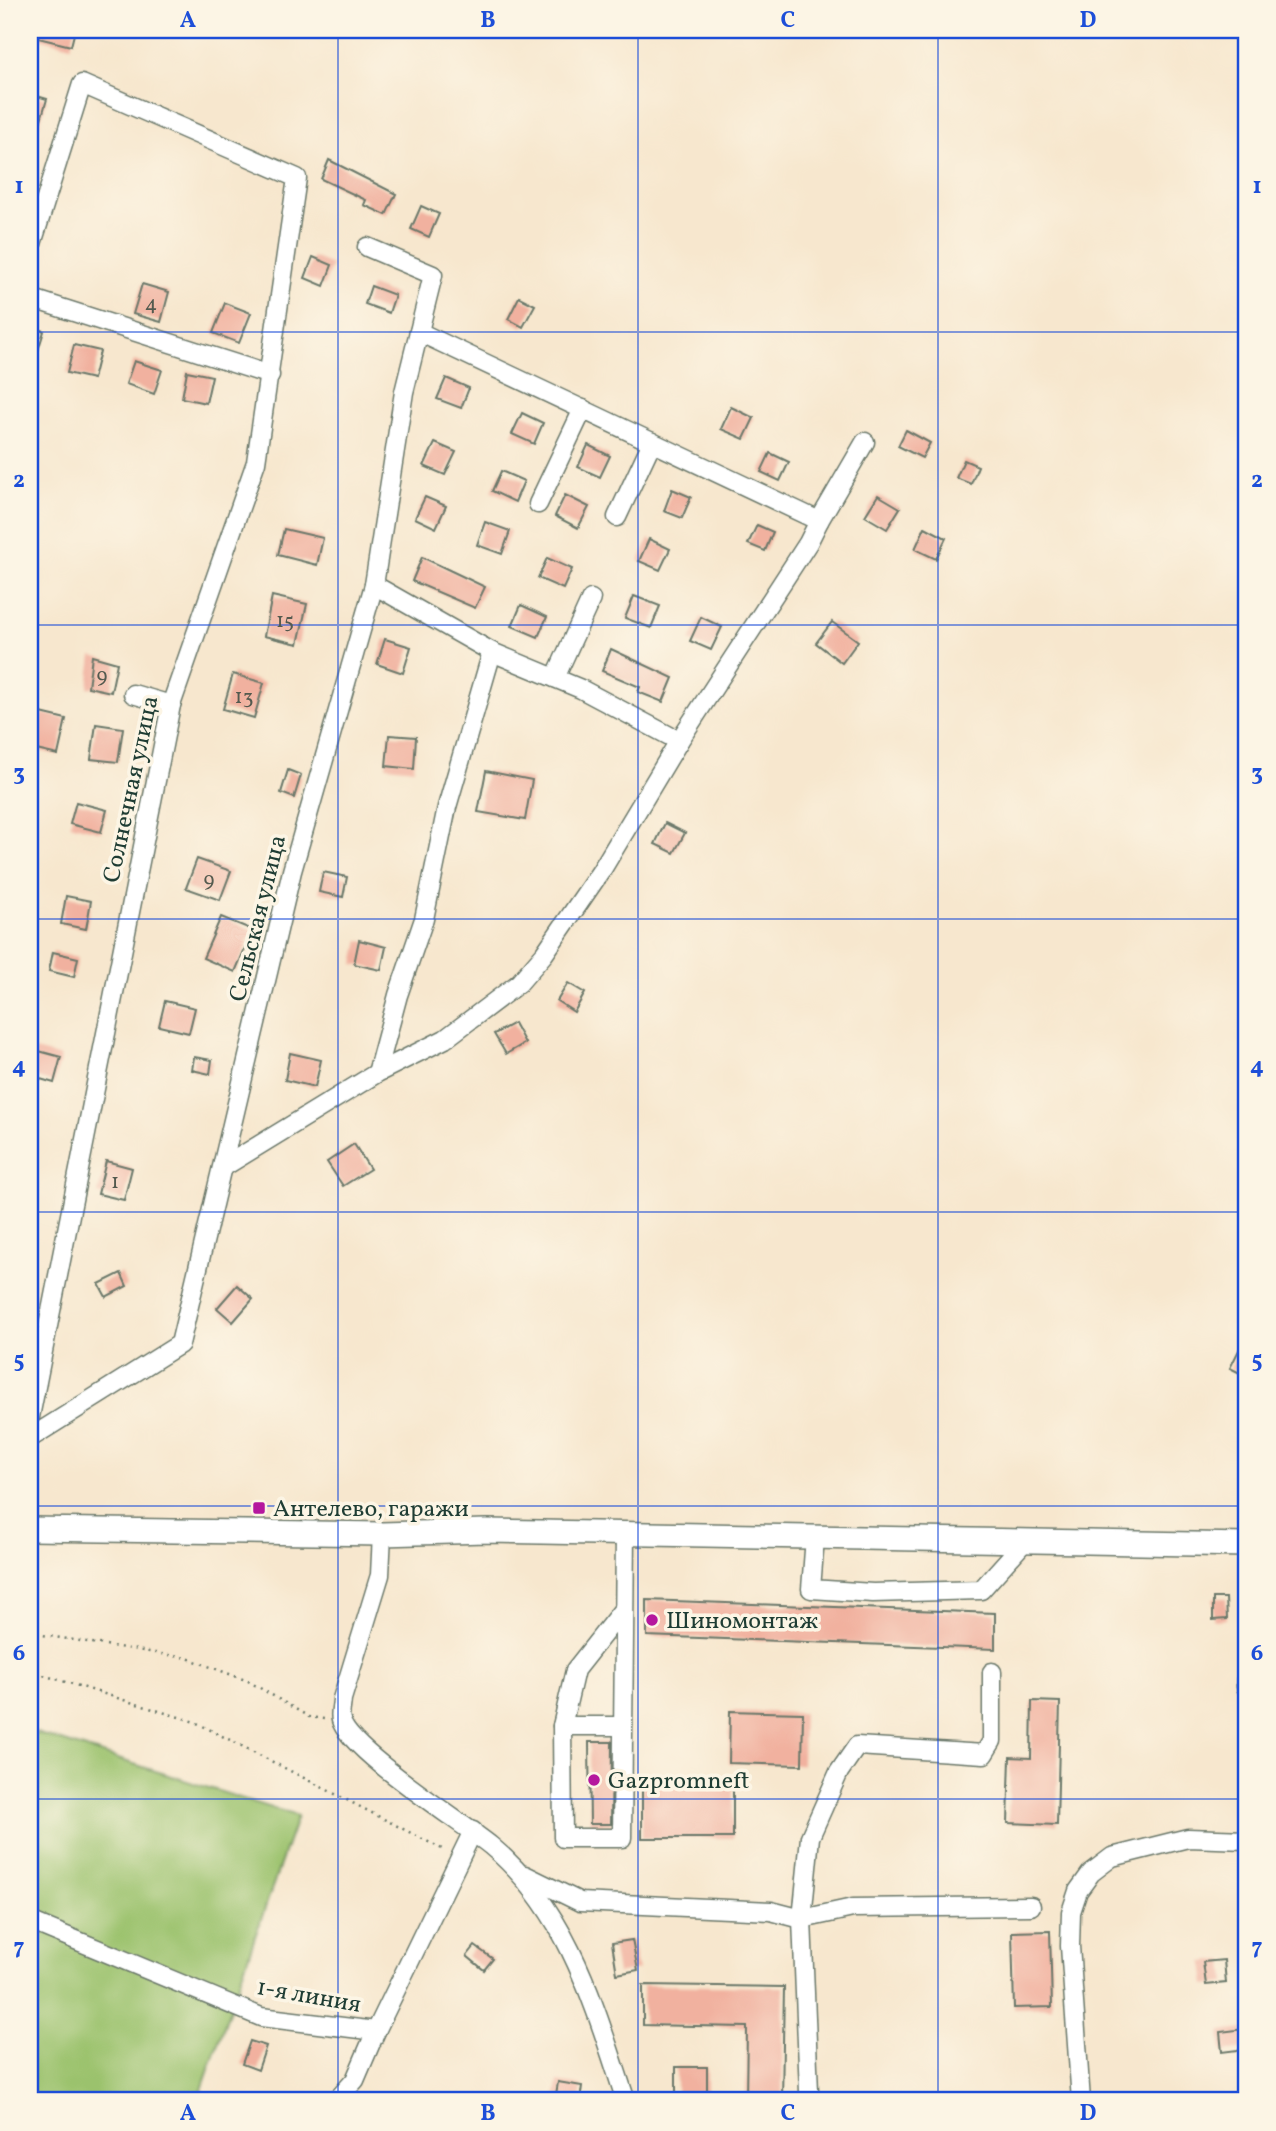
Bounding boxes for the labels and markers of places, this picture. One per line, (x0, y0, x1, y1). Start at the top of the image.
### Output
place label: Антелево, гаражи (273, 1493, 469, 1527)
marker: Антелево, гаражи (251, 1500, 267, 1516)
place label: Шиномонтаж (666, 1605, 818, 1639)
marker: Шиномонтаж (644, 1612, 660, 1628)
place label: Gazpromneft (608, 1765, 750, 1799)
marker: Gazpromneft (586, 1772, 602, 1788)

